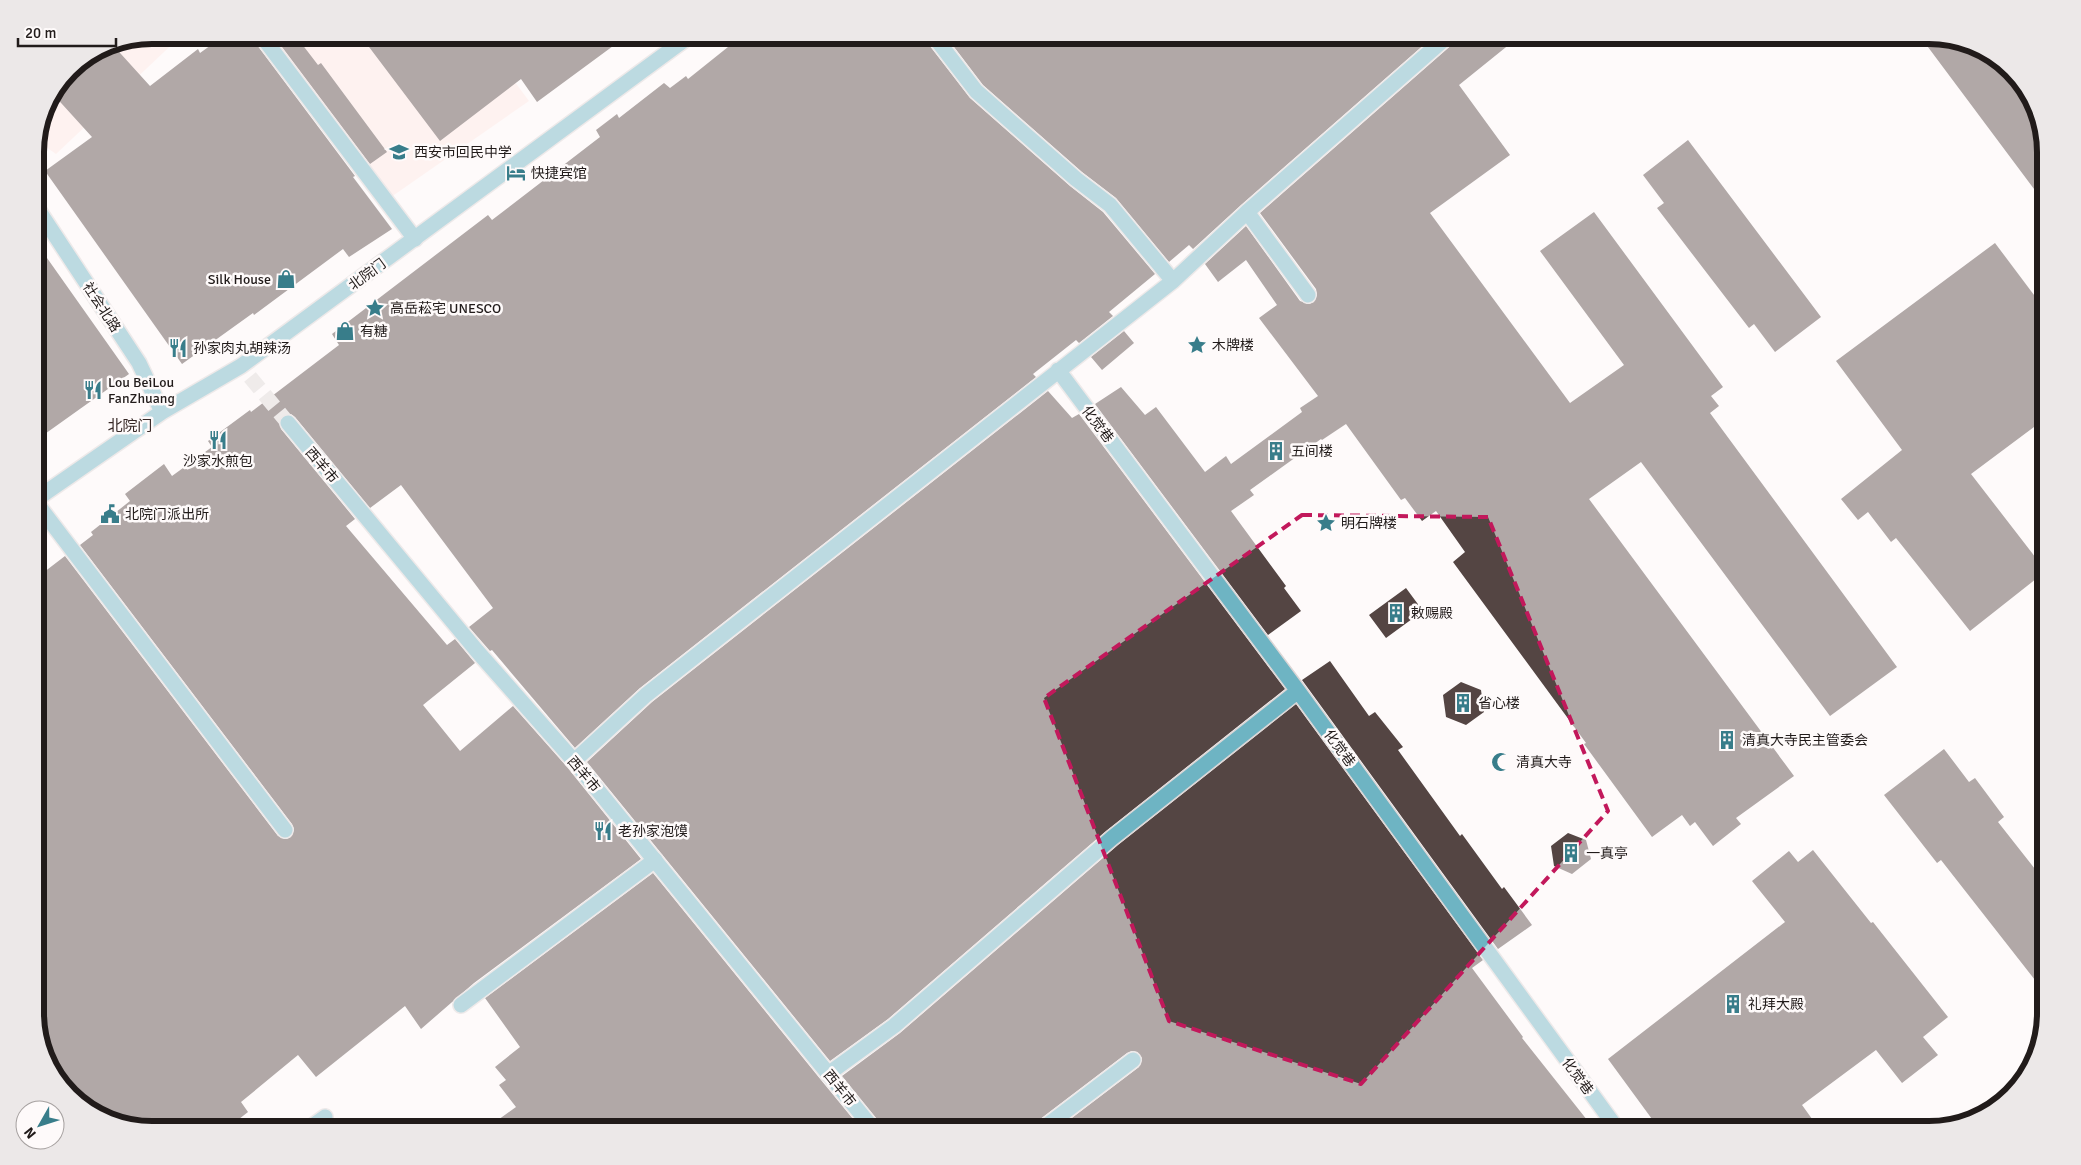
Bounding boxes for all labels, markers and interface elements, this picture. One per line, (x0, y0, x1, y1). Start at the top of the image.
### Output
scale bar (18, 15, 115, 47)
text: 20 m (25, 24, 56, 42)
school or university icon: 西安市回民中学 (388, 141, 410, 163)
place label: 西安市回民中学 (414, 144, 512, 161)
hotel icon: 快捷宾馆 (505, 162, 527, 184)
place label: 快捷宾馆 (531, 165, 587, 182)
street label: 北院门 (345, 255, 389, 294)
shop icon: Silk House (275, 268, 297, 290)
place label: Silk House (208, 271, 271, 288)
street label: 社会北路 (79, 279, 124, 335)
place icon: 高岳菘宅 UNESCO (364, 297, 386, 319)
place label: 高岳菘宅 UNESCO (390, 300, 501, 317)
shop icon: 有糖 (334, 320, 356, 342)
place label: 有糖 (360, 323, 388, 340)
place icon: 木牌楼 (1186, 334, 1208, 356)
restaurant icon: 孙家肉丸胡辣汤 (167, 337, 189, 359)
place label: 木牌楼 (1212, 337, 1254, 354)
place label: 孙家肉丸胡辣汤 (193, 340, 291, 357)
place label: Lou BeiLou FanZhuang (108, 374, 175, 407)
restaurant icon: Lou BeiLou FanZhuang (82, 379, 104, 401)
street label: 化觉巷 (1078, 402, 1117, 446)
district label: 北院门 (107, 417, 153, 435)
restaurant icon: 沙家水煎包 (207, 429, 229, 451)
building icon: 五间楼 (1265, 440, 1287, 462)
place label: 五间楼 (1291, 443, 1333, 460)
street label: 西羊市 (302, 444, 342, 487)
place label: 沙家水煎包 (183, 453, 253, 470)
public building icon: 北院门派出所 (99, 503, 121, 525)
place label: 北院门派出所 (125, 506, 209, 523)
place icon: 明石牌楼 (1315, 512, 1337, 534)
place label: 明石牌楼 (1341, 515, 1397, 532)
building icon: 敕赐殿 (1385, 602, 1407, 624)
place label: 敕赐殿 (1411, 605, 1453, 622)
building icon: 省心楼 (1452, 692, 1474, 714)
place label: 省心楼 (1478, 695, 1520, 712)
street label: 化觉巷 (1320, 726, 1359, 770)
building icon: 清真大寺民主管委会 (1716, 729, 1738, 751)
place label: 清真大寺民主管委会 (1742, 732, 1868, 749)
mosque icon: 清真大寺 (1490, 751, 1512, 773)
street label: 西羊市 (564, 753, 604, 796)
place label: 清真大寺 (1516, 754, 1572, 771)
restaurant icon: 老孙家泡馍 (592, 820, 614, 842)
place label: 老孙家泡馍 (618, 823, 688, 840)
building icon: 一真亭 (1560, 842, 1582, 864)
place label: 一真亭 (1586, 845, 1628, 862)
building icon: 礼拜大殿 (1722, 993, 1744, 1015)
place label: 礼拜大殿 (1748, 996, 1804, 1013)
street label: 化觉巷 (1558, 1054, 1597, 1098)
street label: 西羊市 (820, 1067, 859, 1110)
north arrow (15, 1100, 65, 1150)
text: N (21, 1124, 40, 1142)

